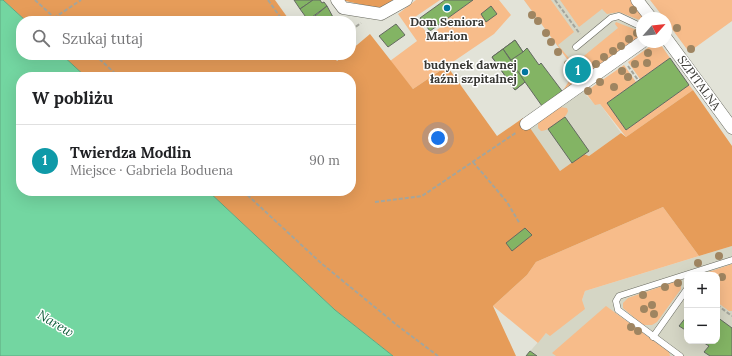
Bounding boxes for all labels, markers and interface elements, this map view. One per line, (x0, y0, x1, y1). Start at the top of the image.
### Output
marker: Dom Seniora Marion (442, 3, 452, 13)
north arrow (636, 12, 672, 48)
place label: Dom Seniora Marion (410, 14, 485, 43)
search box (16, 16, 356, 60)
icon: search (30, 27, 52, 49)
text: Szukaj tutaj (62, 29, 143, 48)
street label: SZPITALNA (675, 52, 725, 113)
pin: 1 (565, 55, 591, 85)
place label: budynek dawnej łaźni szpitalnej (423, 57, 517, 86)
marker: budynek dawnej łaźni szpitalnej (520, 67, 530, 77)
text: W pobliżu (32, 87, 113, 109)
your location (428, 128, 448, 148)
text: Twierdza Modlin (70, 143, 191, 162)
text: 1 (42, 152, 48, 169)
text: 90 m (309, 152, 340, 169)
text: Miejsce · Gabriela Boduena (70, 162, 233, 179)
map controls (684, 272, 720, 344)
button: + (684, 272, 720, 308)
water label: Narew (35, 306, 77, 341)
button: − (684, 308, 720, 344)

